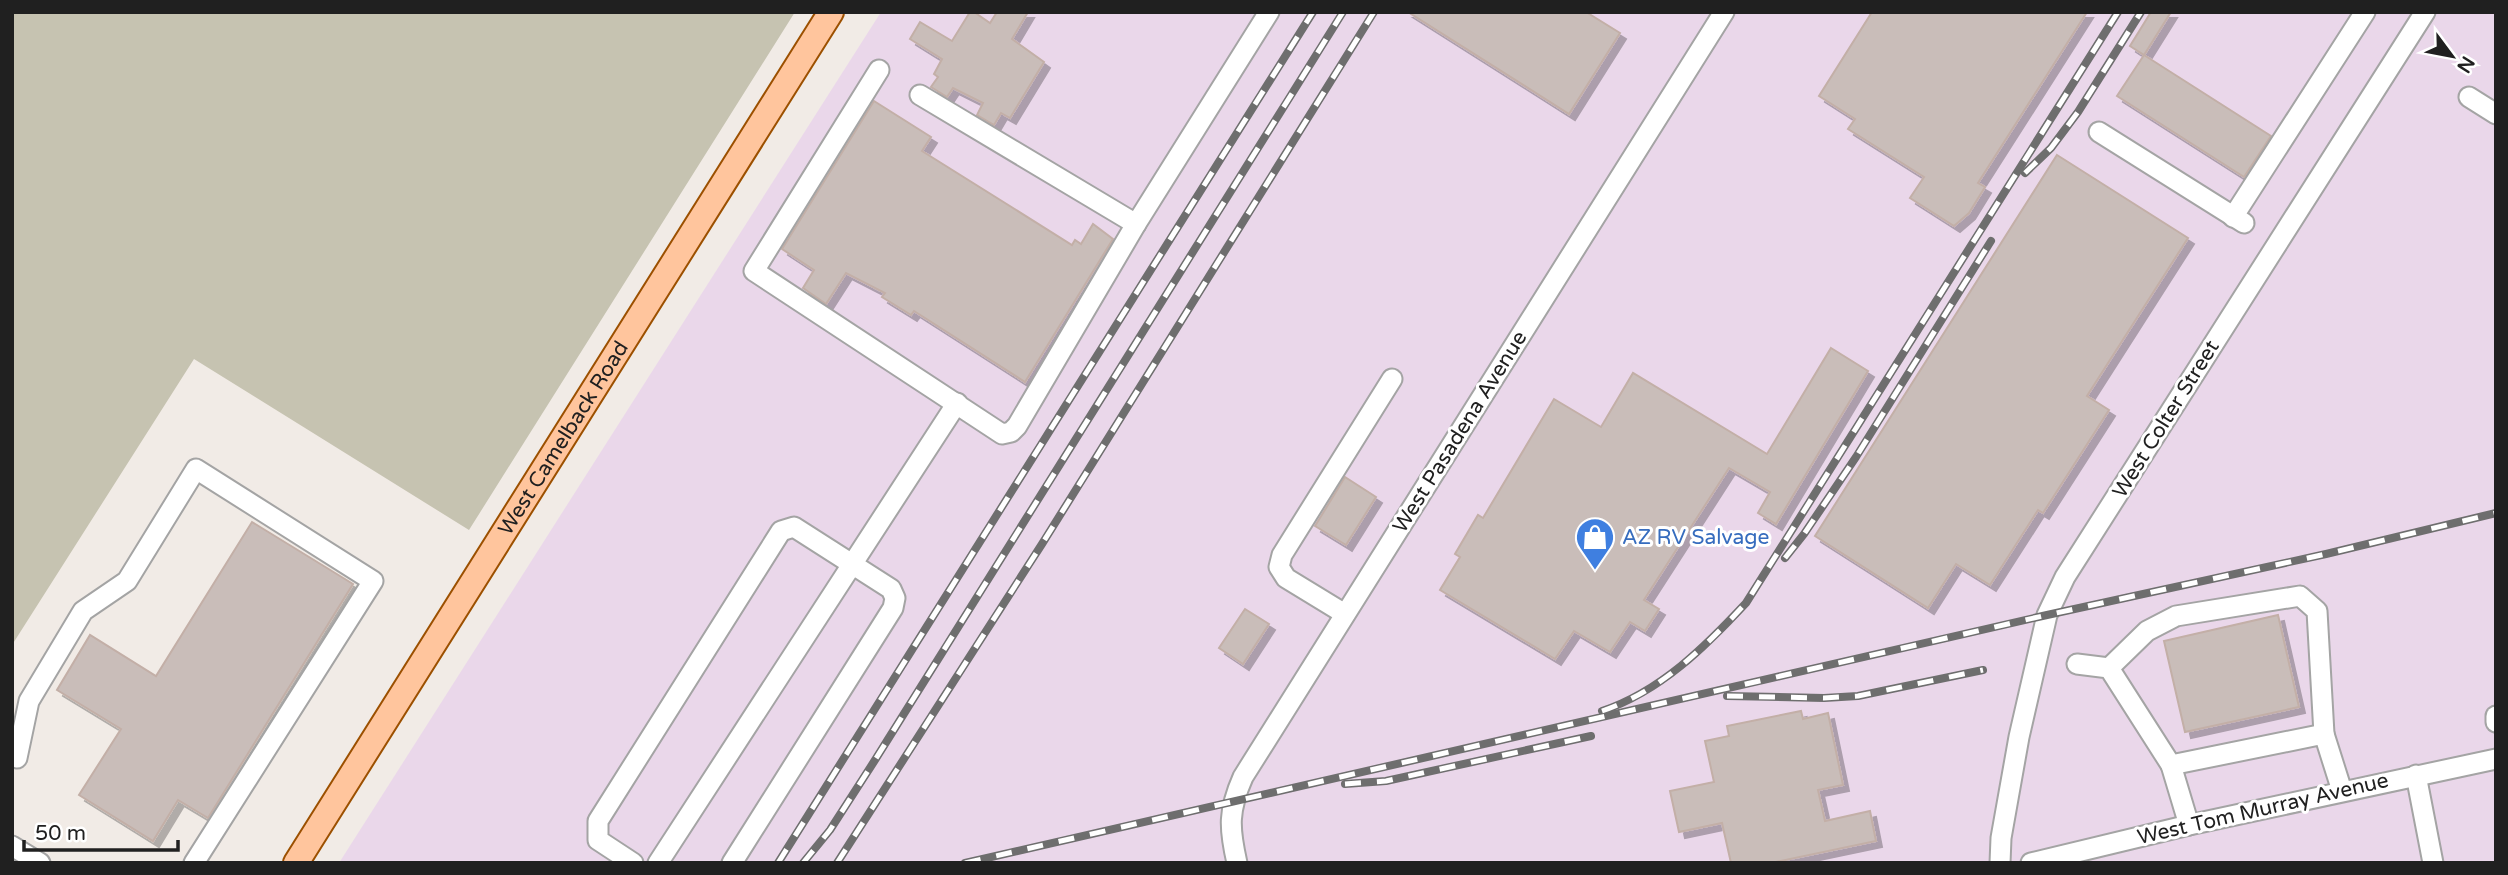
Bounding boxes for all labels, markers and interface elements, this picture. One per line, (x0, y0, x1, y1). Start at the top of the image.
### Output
north arrow (2417, 21, 2487, 91)
text: N (2452, 52, 2479, 77)
street label: West Pasadena Avenue (1388, 326, 1532, 538)
street label: West Camelback Road (493, 336, 634, 540)
street label: West Colter Street (2107, 336, 2225, 502)
shop icon: AZ RV Salvage (1574, 516, 1616, 571)
place label: AZ RV Salvage (1622, 525, 1770, 550)
street label: West Tom Murray Avenue (2135, 768, 2391, 850)
scale bar (24, 808, 178, 852)
text: 50 m (35, 821, 86, 846)

